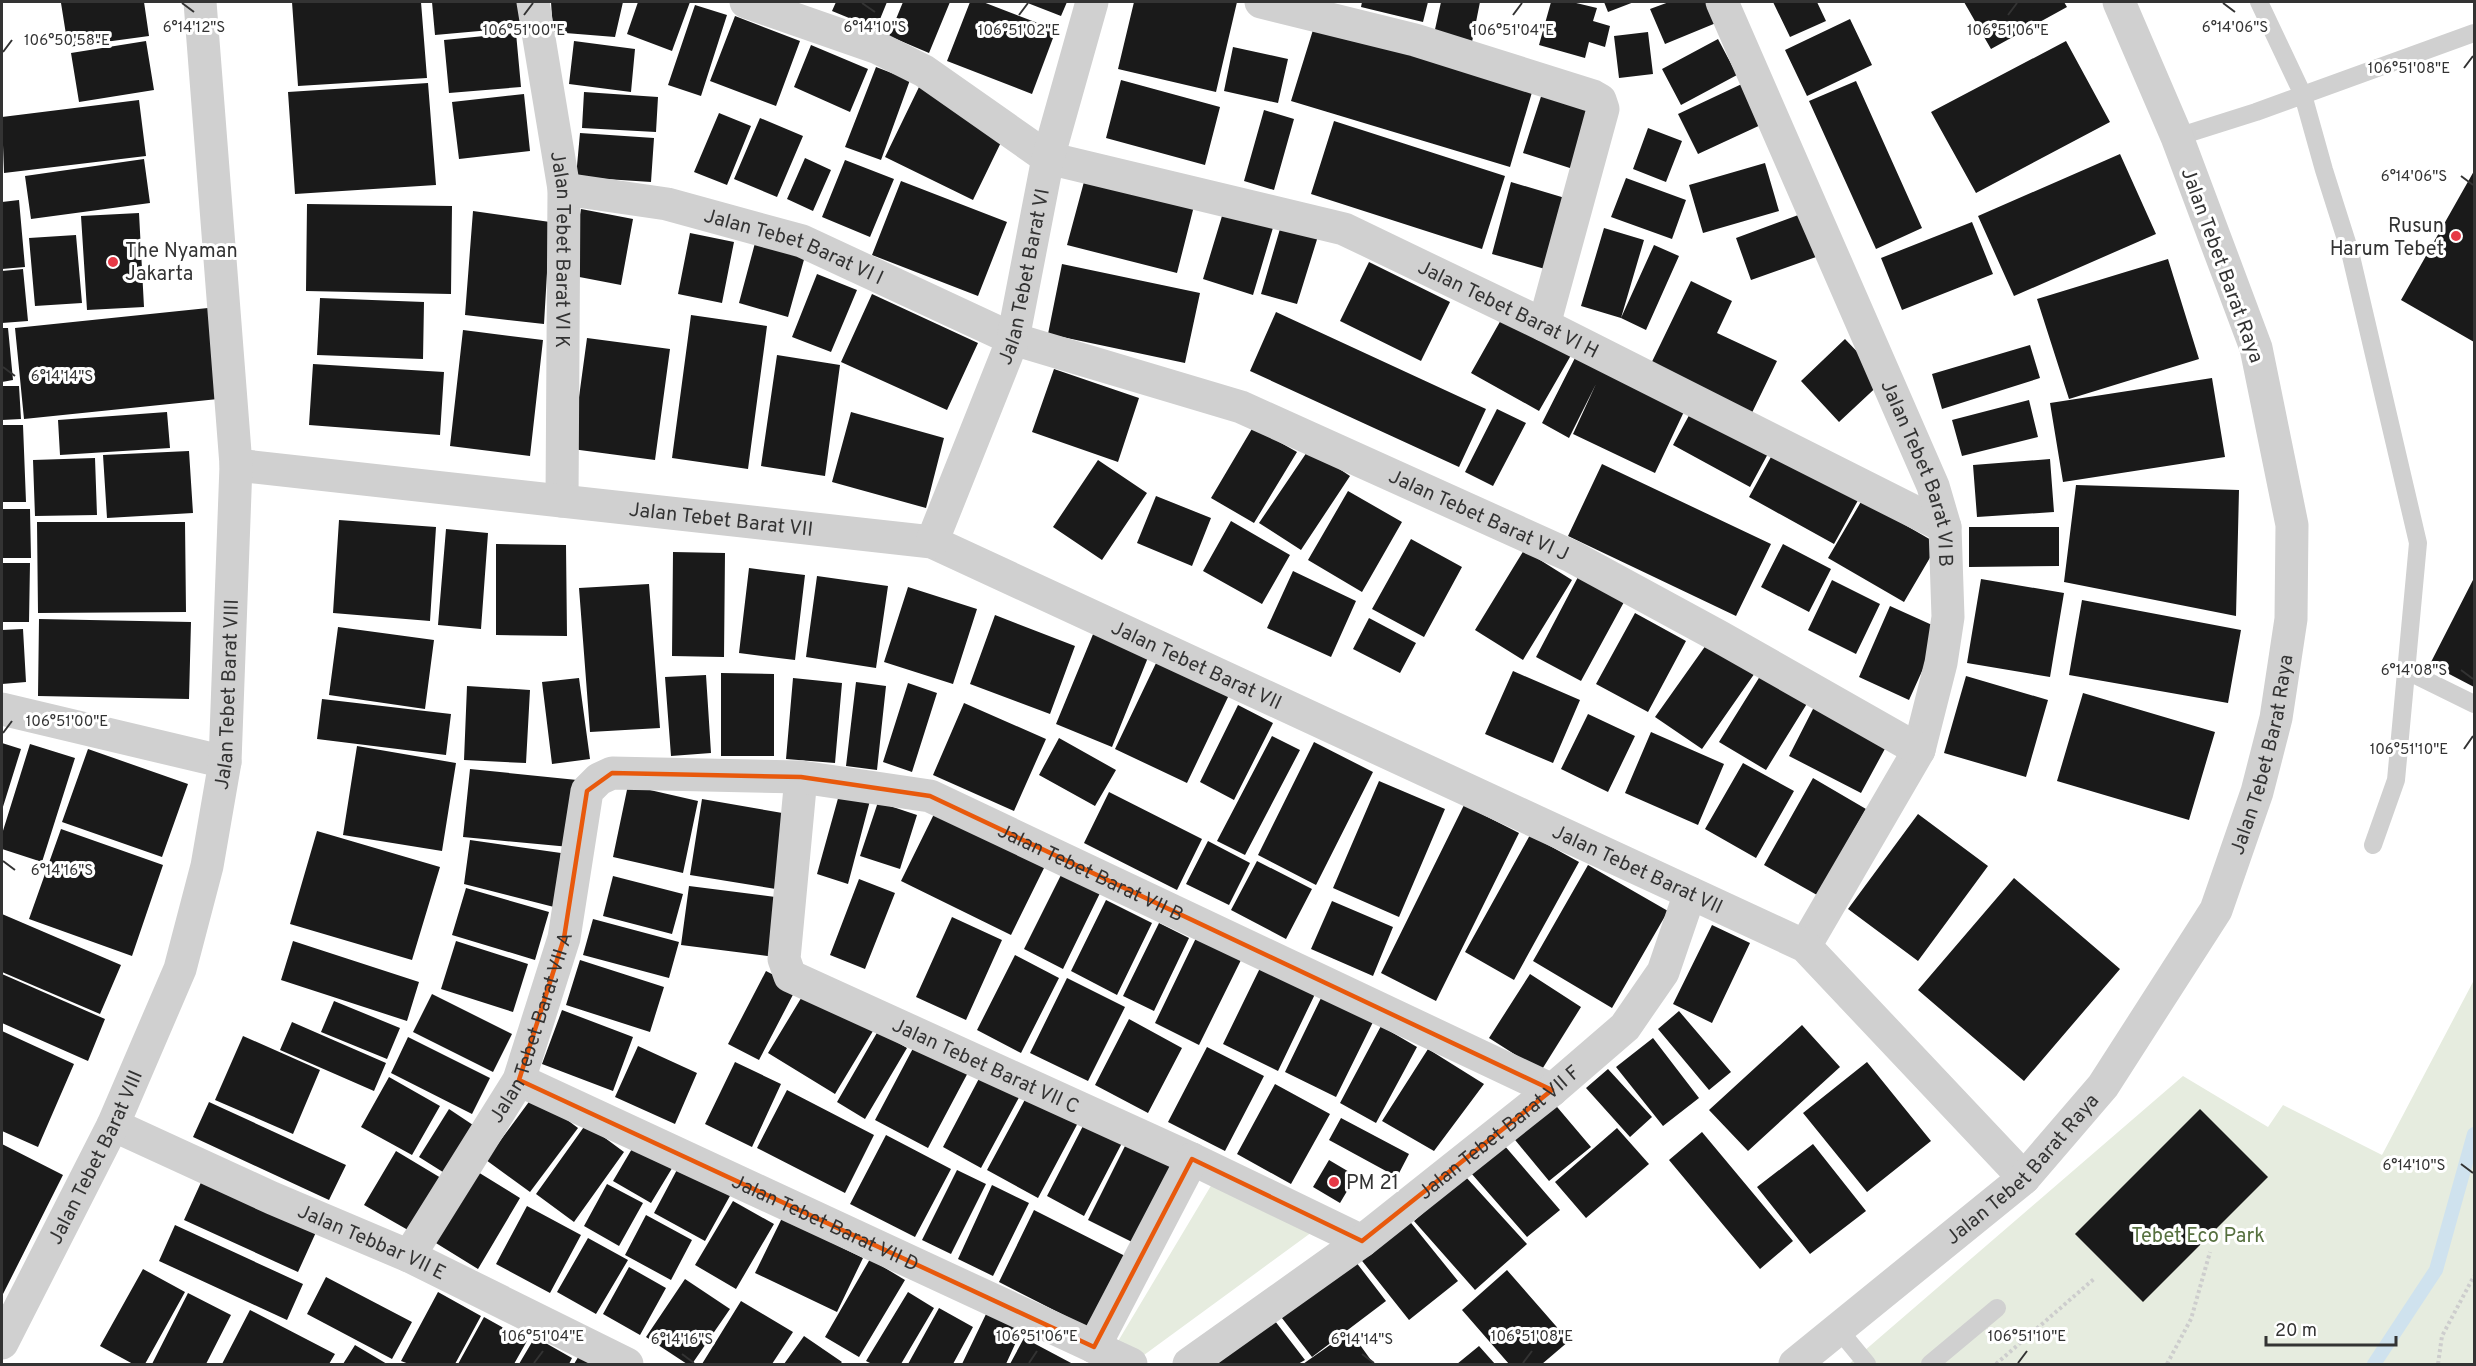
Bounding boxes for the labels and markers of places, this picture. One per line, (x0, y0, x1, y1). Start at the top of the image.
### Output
place label: Rusun Harum Tebet (2330, 214, 2444, 263)
marker: Rusun Harum Tebet (2449, 229, 2463, 243)
place label: The Nyaman Jakarta (125, 239, 238, 288)
marker: The Nyaman Jakarta (106, 255, 120, 269)
place label: PM 21 (1346, 1171, 1399, 1197)
marker: PM 21 (1327, 1175, 1341, 1189)

